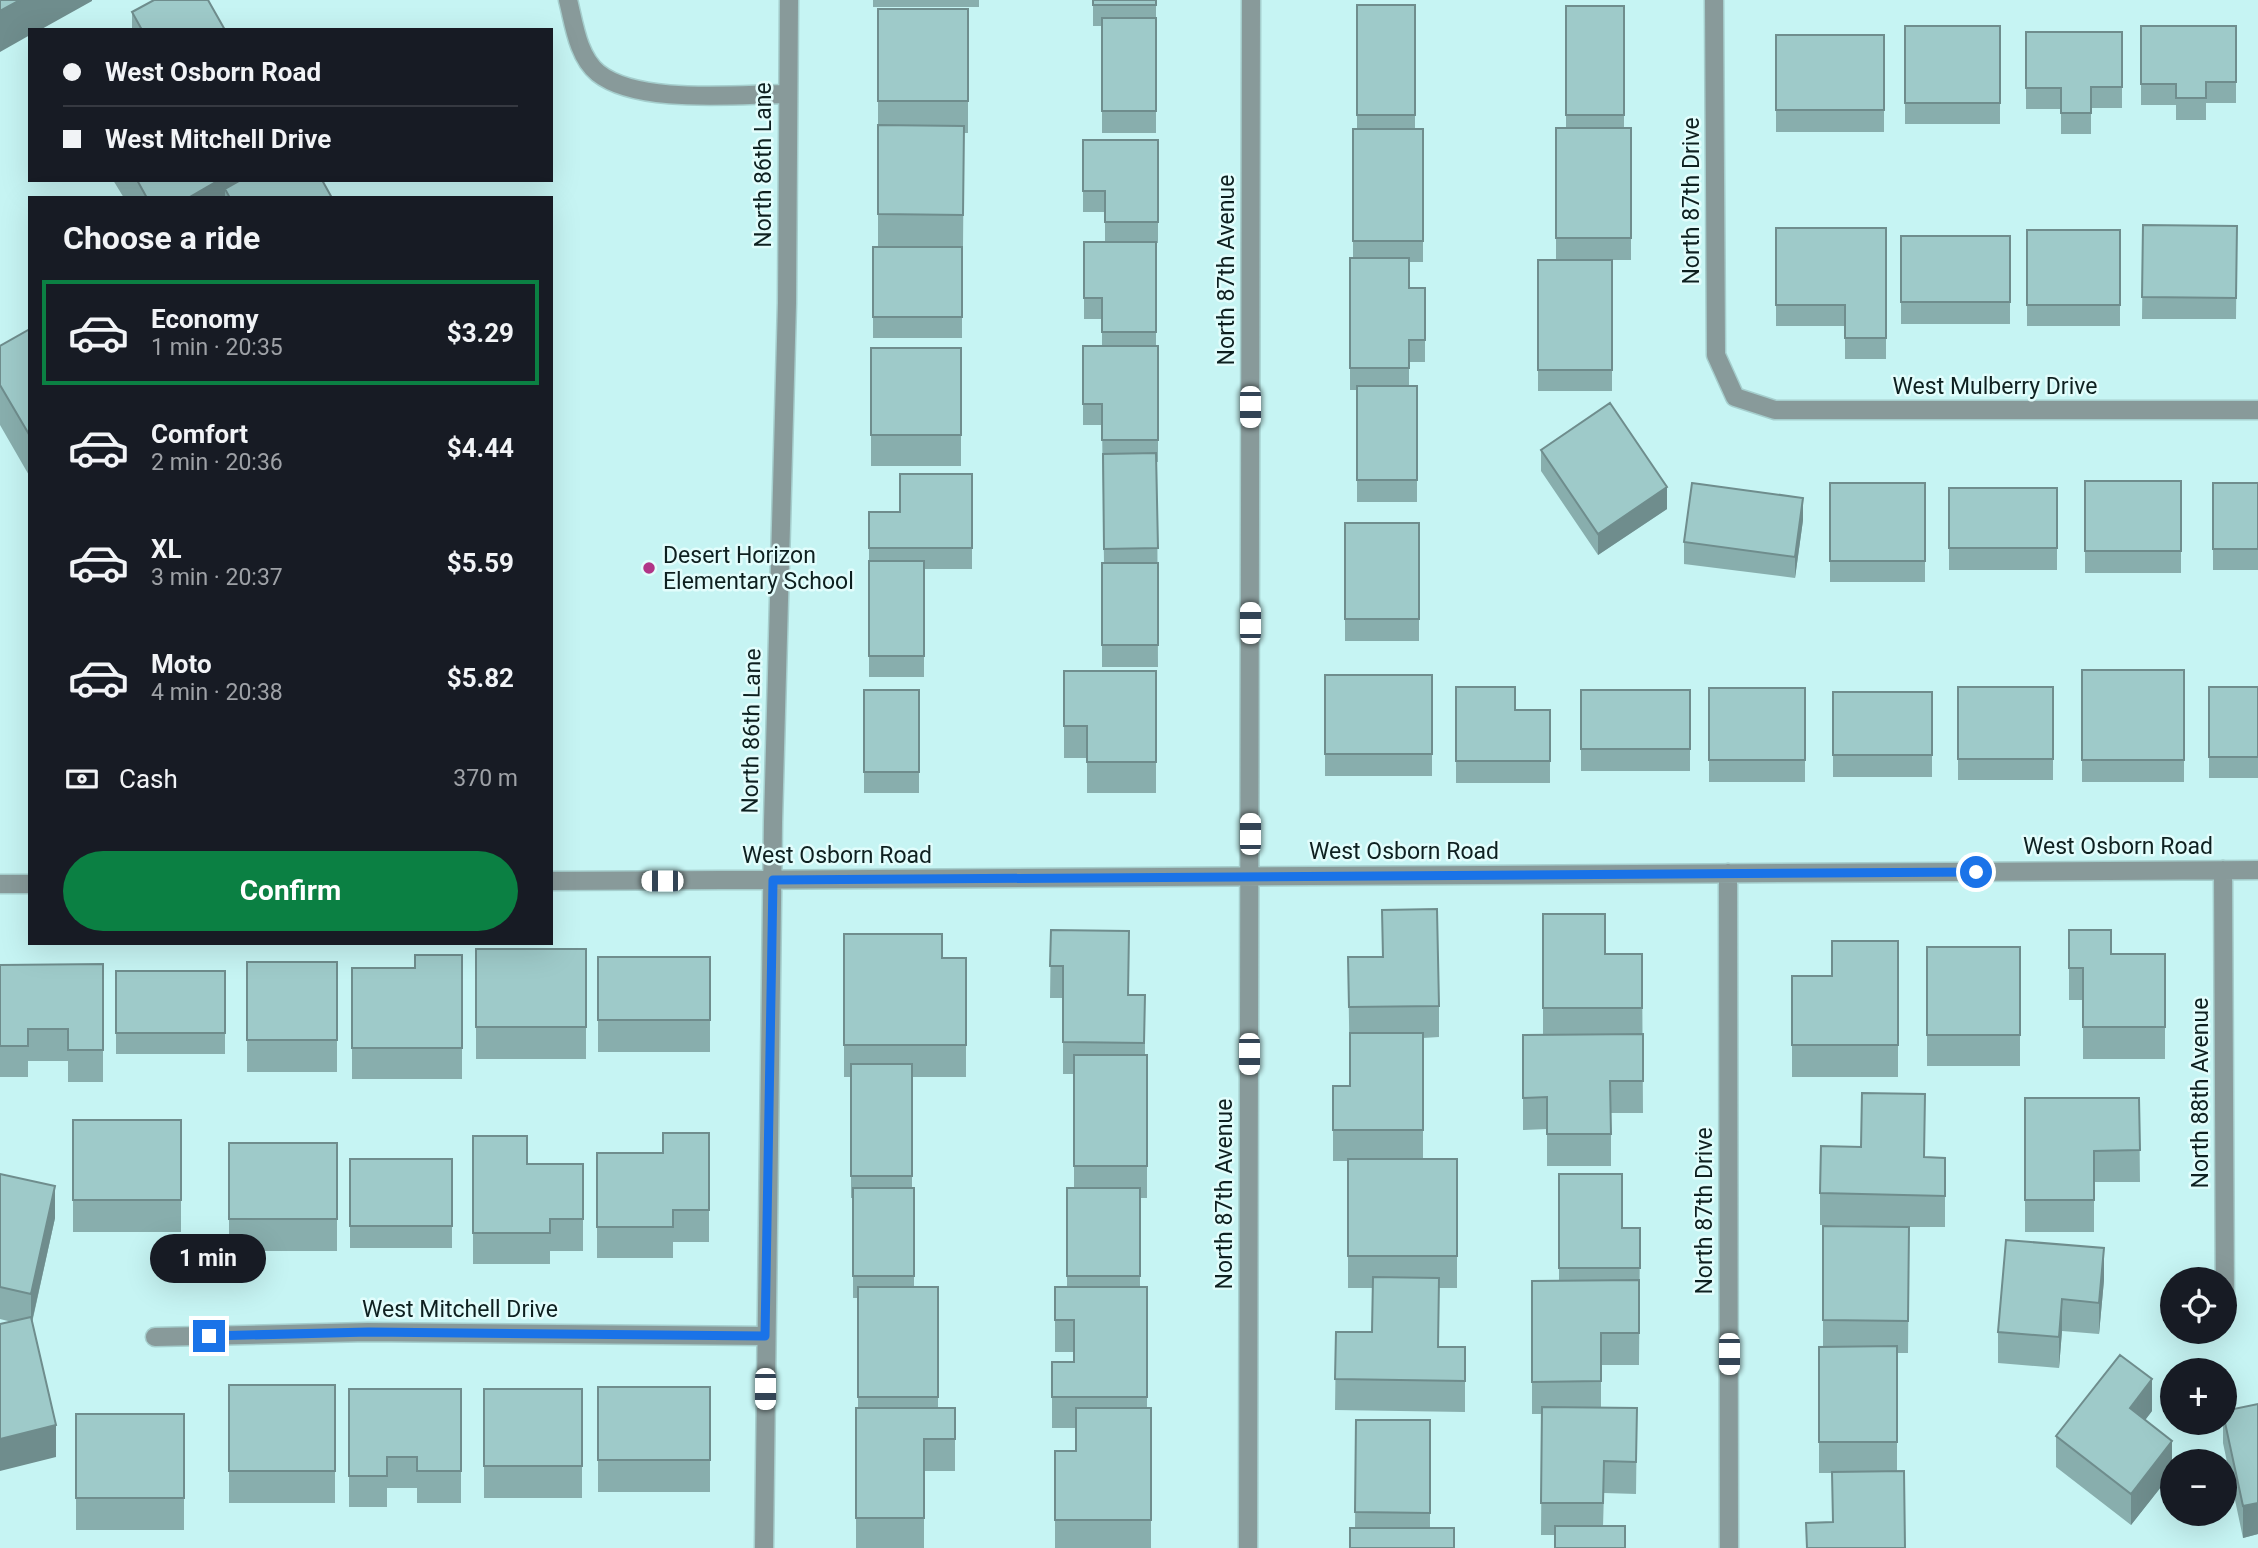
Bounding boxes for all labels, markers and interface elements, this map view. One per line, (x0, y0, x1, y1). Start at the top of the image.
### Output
text: West Osborn Road (105, 57, 321, 87)
street label: North 86th Lane (750, 82, 777, 248)
street label: North 87th Drive (1678, 117, 1705, 285)
text: West Mitchell Drive (105, 124, 331, 154)
street label: North 87th Avenue (1213, 175, 1240, 365)
text: Choose a ride (63, 219, 260, 257)
icon: car (67, 301, 130, 364)
text: Economy (151, 304, 258, 334)
text: $3.29 (447, 318, 514, 348)
text: 1 min · 20:35 (151, 334, 283, 361)
street label: West Mulberry Drive (1893, 373, 2097, 400)
car (1240, 386, 1261, 428)
icon: car (67, 416, 130, 479)
text: Comfort (151, 419, 248, 449)
text: $4.44 (447, 433, 514, 463)
text: 2 min · 20:36 (151, 449, 283, 476)
icon: car (67, 531, 130, 594)
text: XL (151, 534, 182, 564)
place label: Desert Horizon Elementary School (663, 542, 854, 595)
text: $5.59 (447, 548, 514, 578)
marker: Desert Horizon Elementary School (641, 560, 657, 576)
text: 3 min · 20:37 (151, 564, 283, 591)
car (1240, 602, 1261, 644)
icon: car (67, 646, 130, 709)
street label: North 86th Lane (737, 648, 766, 814)
text: Moto (151, 649, 212, 679)
text: $5.82 (447, 663, 514, 693)
text: 4 min · 20:38 (151, 679, 283, 706)
icon: cash (63, 760, 101, 798)
text: Cash (119, 764, 178, 794)
text: 370 m (453, 765, 518, 792)
car (1240, 813, 1261, 855)
street label: West Osborn Road (2023, 833, 2213, 860)
street label: West Osborn Road (1309, 838, 1499, 865)
street label: West Osborn Road (742, 842, 932, 869)
button: Confirm (63, 851, 518, 931)
route start (1960, 856, 1992, 888)
car (642, 871, 684, 892)
street label: North 88th Avenue (2187, 998, 2214, 1188)
car (1239, 1033, 1260, 1075)
street label: North 87th Avenue (1211, 1099, 1238, 1289)
street label: North 87th Drive (1691, 1127, 1718, 1295)
callout: 1 min (151, 1234, 267, 1284)
text: 1 min (179, 1245, 237, 1272)
map controls (2160, 1267, 2237, 1526)
button: locate (2160, 1267, 2237, 1344)
street label: West Mitchell Drive (362, 1296, 558, 1323)
route end (193, 1320, 225, 1352)
car (1719, 1333, 1740, 1375)
button: + (2160, 1358, 2237, 1435)
car (755, 1368, 776, 1410)
button: − (2160, 1449, 2237, 1526)

